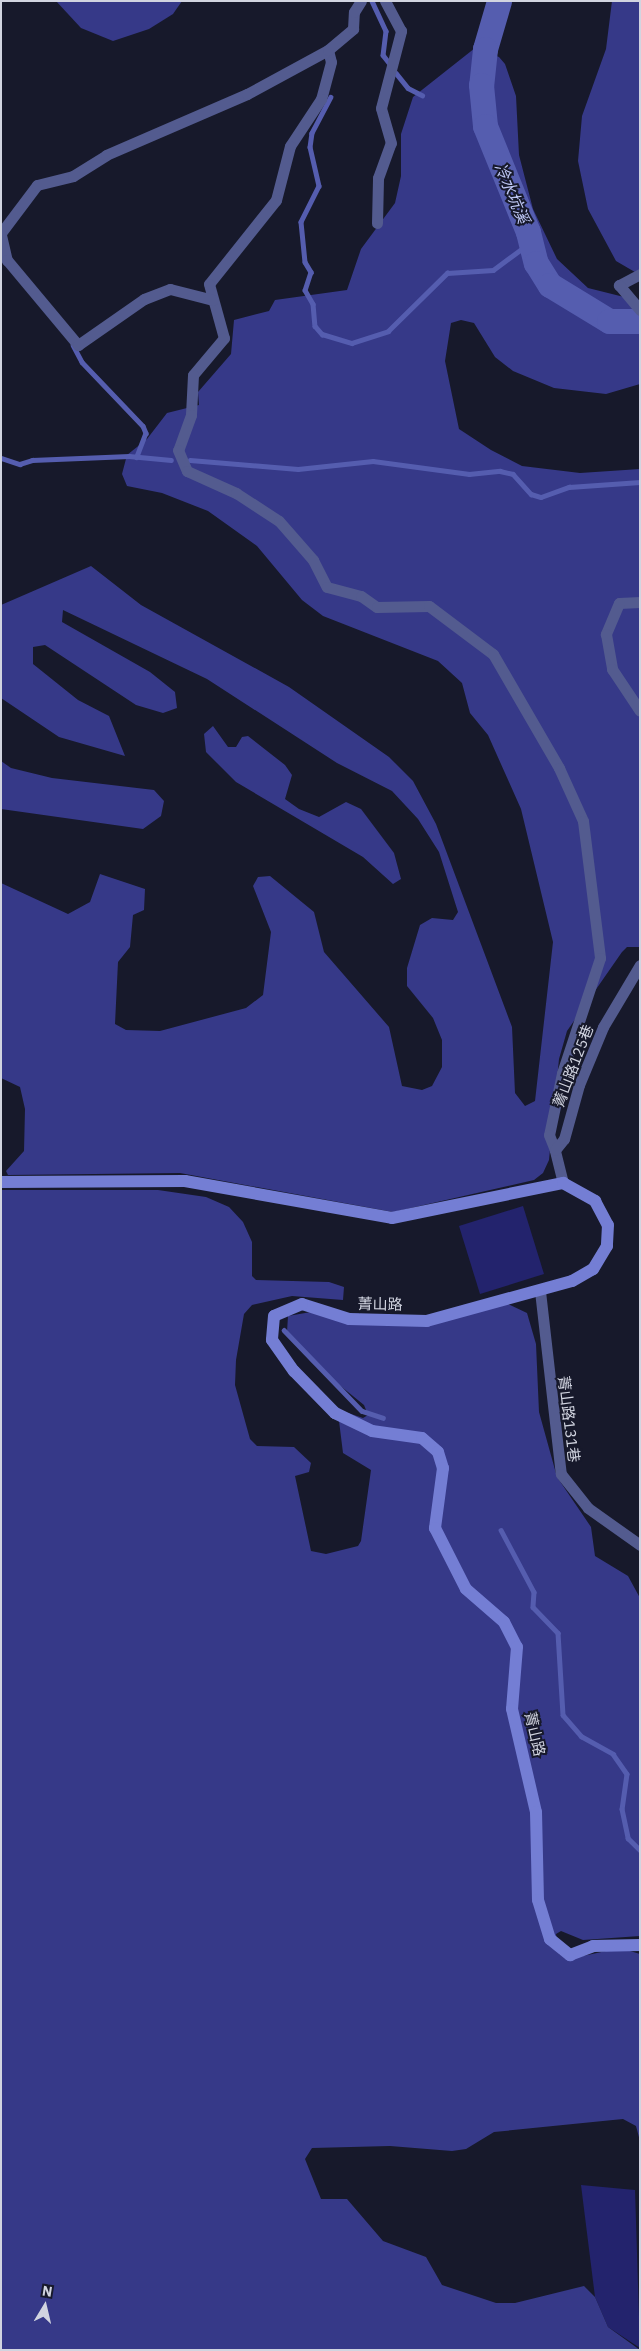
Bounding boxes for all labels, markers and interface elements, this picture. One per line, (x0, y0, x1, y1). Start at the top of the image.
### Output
water label: 冷水坑溪 (491, 160, 533, 226)
street label: 菁山路125巷 (549, 1022, 597, 1110)
street label: 菁山路 (357, 1295, 403, 1313)
street label: 菁山路131巷 (555, 1375, 583, 1463)
street label: 菁山路 (521, 1710, 549, 1758)
north arrow (20, 2281, 70, 2331)
text: N (41, 2282, 54, 2301)

